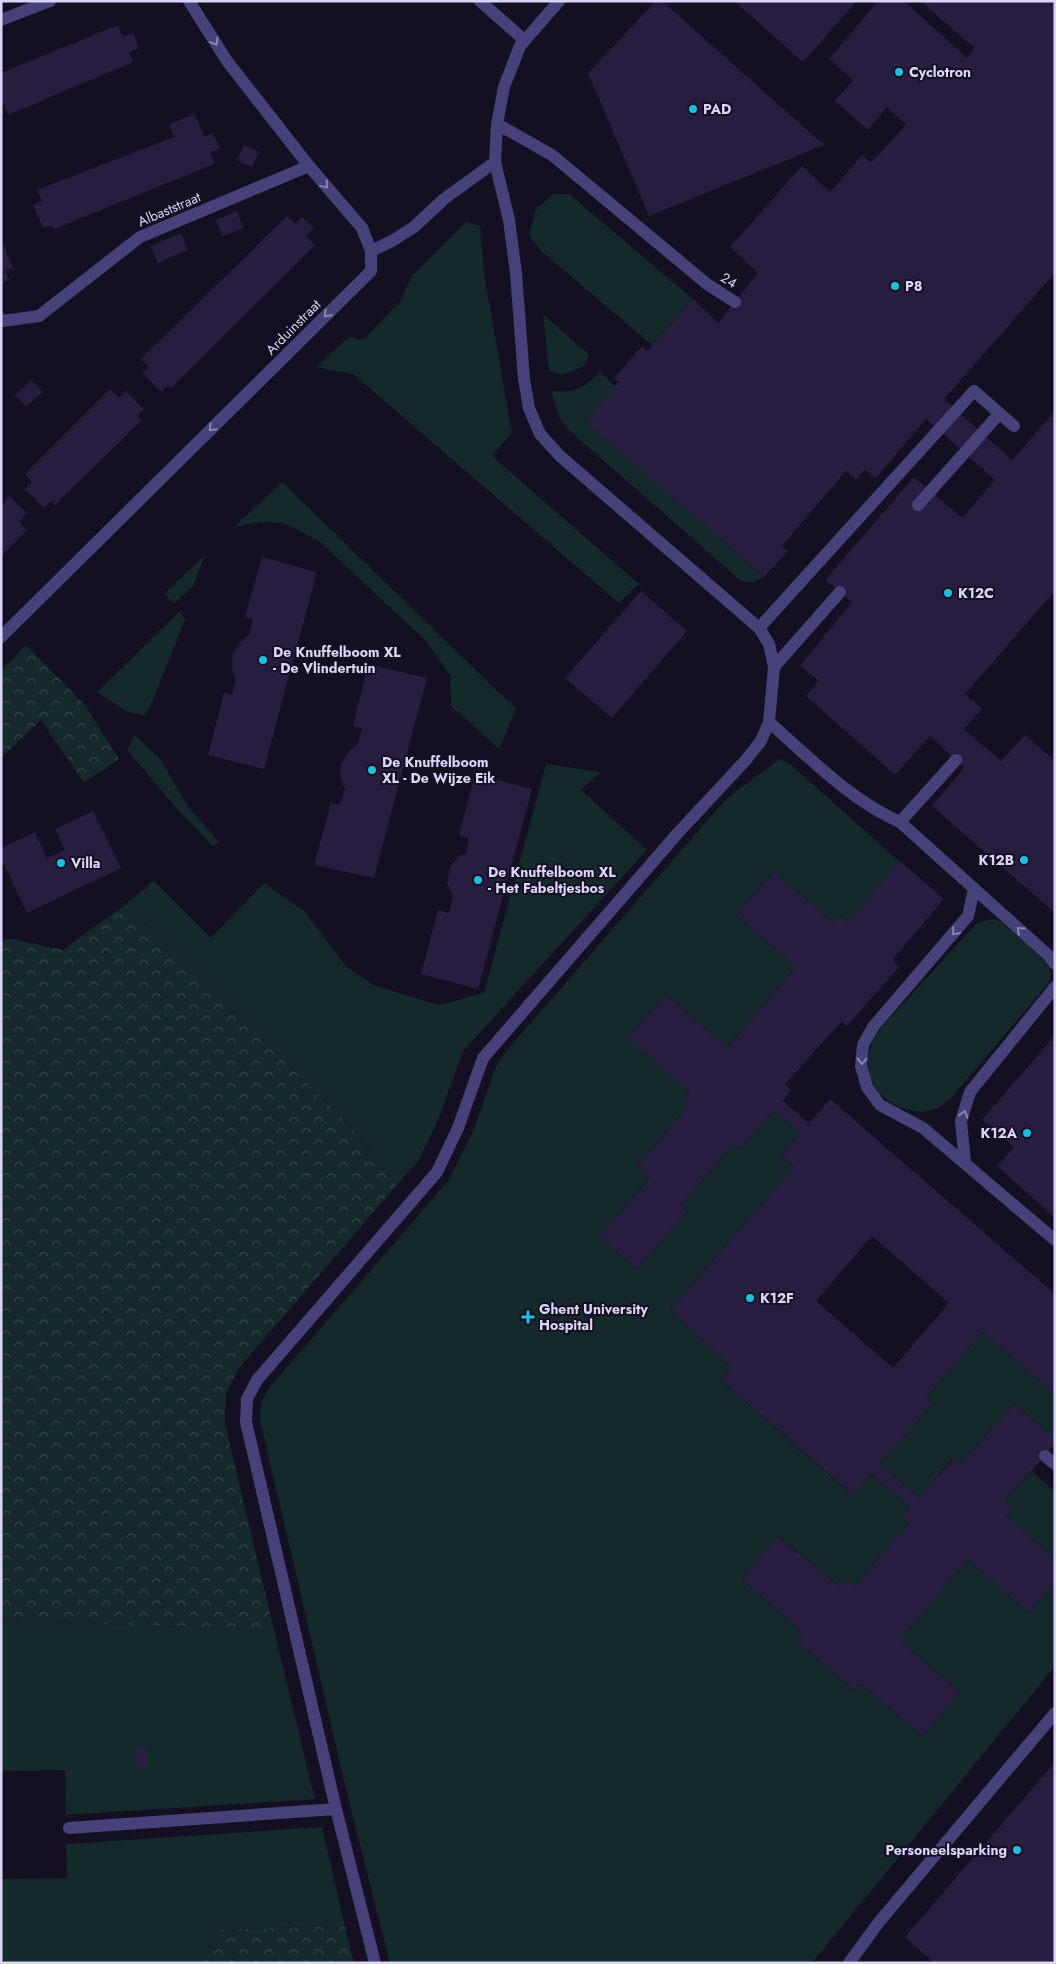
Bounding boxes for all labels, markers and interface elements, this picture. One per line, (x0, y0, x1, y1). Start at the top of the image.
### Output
one-way arrow (209, 37, 219, 46)
place label: Cyclotron (909, 62, 971, 82)
marker: Cyclotron (893, 66, 905, 78)
place label: PAD (703, 99, 731, 119)
marker: PAD (687, 103, 699, 115)
one-way arrow (319, 179, 327, 188)
street label: Albaststraat (134, 186, 204, 231)
street label: 24 (717, 267, 741, 293)
place label: P8 (905, 276, 923, 296)
marker: P8 (889, 280, 901, 292)
street label: Arduinstraat (261, 294, 326, 359)
one-way arrow (324, 308, 333, 317)
one-way arrow (209, 422, 218, 431)
place label: K12C (958, 583, 994, 603)
marker: K12C (942, 587, 954, 599)
place label: De Knuffelboom XL - De Vlindertuin (273, 642, 401, 678)
marker: De Knuffelboom XL - De Vlindertuin (257, 654, 269, 666)
place label: De Knuffelboom XL - De Wijze Eik (382, 752, 495, 788)
marker: De Knuffelboom XL - De Wijze Eik (366, 764, 378, 776)
place label: K12B (979, 850, 1014, 870)
place label: Villa (70, 853, 100, 873)
marker: K12B (1018, 854, 1030, 866)
marker: Villa (55, 857, 67, 869)
place label: De Knuffelboom XL - Het Fabeltjesbos (488, 862, 616, 898)
marker: De Knuffelboom XL - Het Fabeltjesbos (472, 874, 484, 886)
one-way arrow (952, 926, 961, 935)
one-way arrow (1016, 927, 1025, 936)
one-way arrow (857, 1058, 867, 1065)
one-way arrow (958, 1110, 968, 1118)
place label: K12A (981, 1123, 1018, 1143)
marker: K12A (1021, 1127, 1033, 1139)
place label: K12F (760, 1288, 794, 1308)
marker: K12F (744, 1292, 756, 1304)
place label: Ghent University Hospital (539, 1299, 648, 1335)
marker: Ghent University Hospital (521, 1310, 535, 1324)
place label: Personeelsparking (886, 1840, 1007, 1860)
marker: Personeelsparking (1011, 1844, 1023, 1856)

